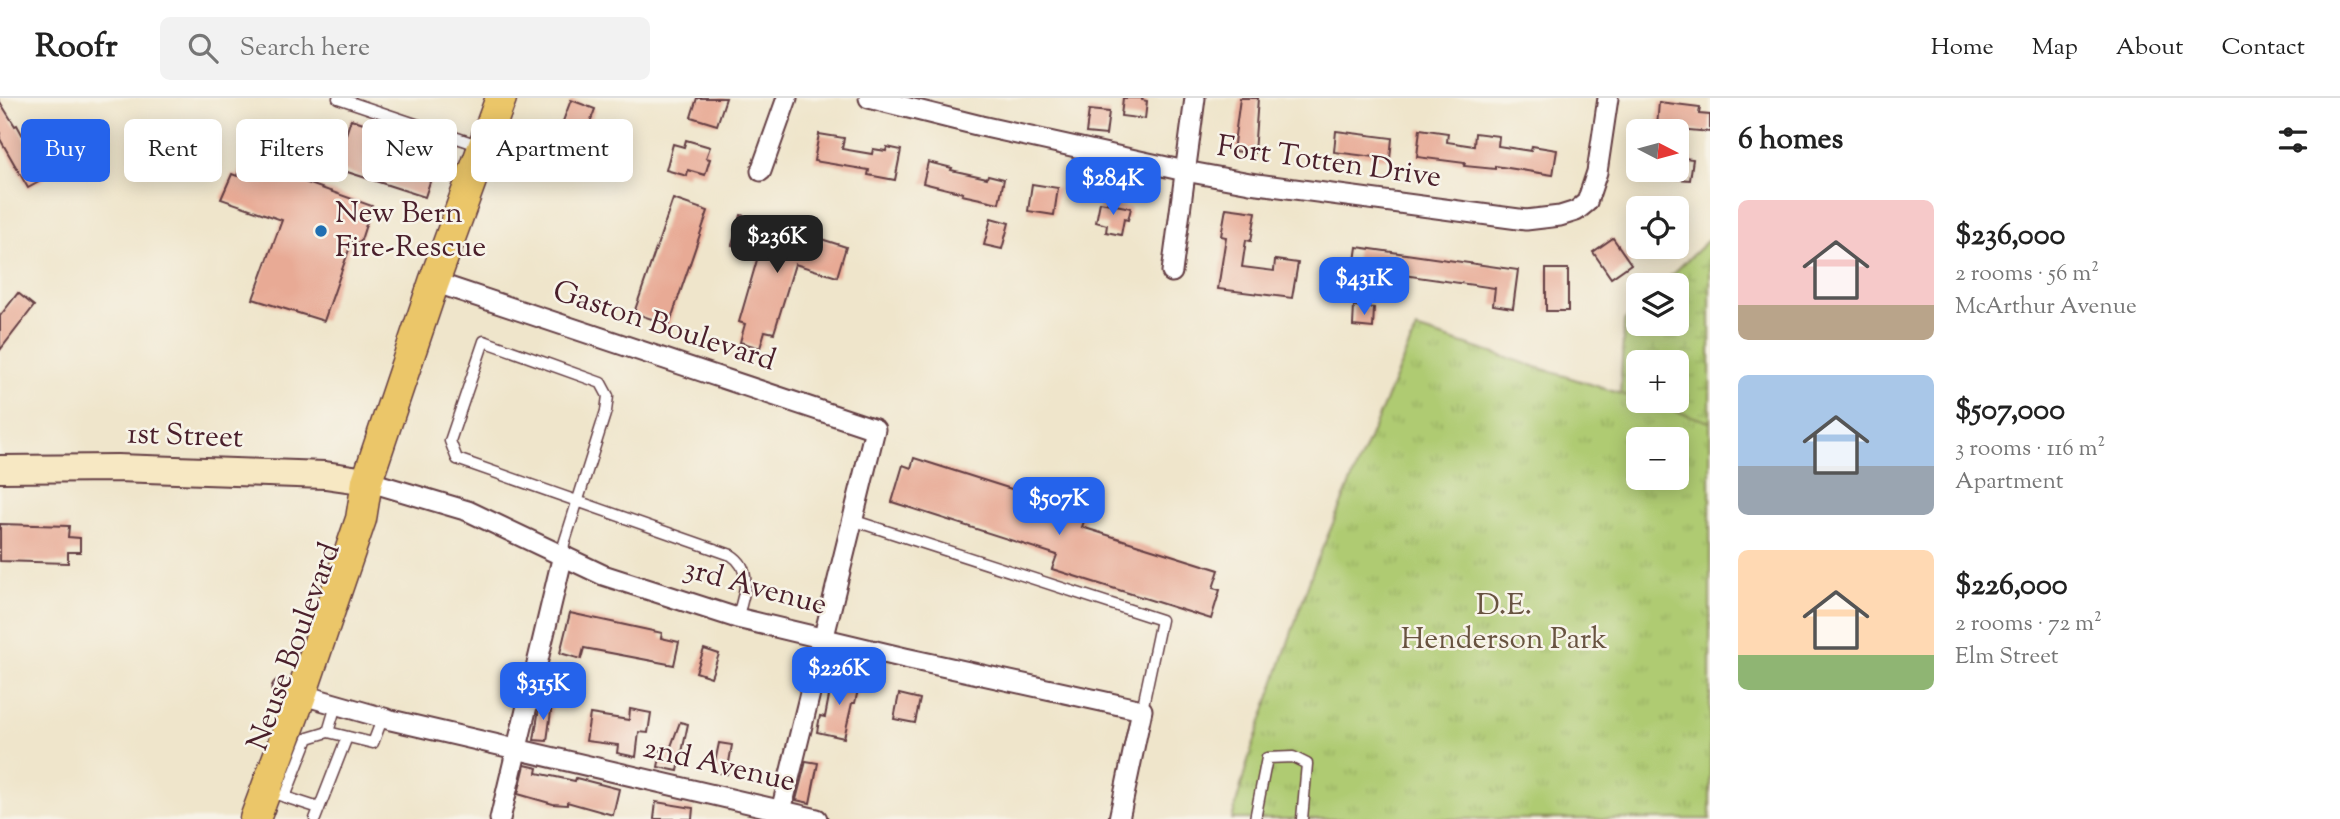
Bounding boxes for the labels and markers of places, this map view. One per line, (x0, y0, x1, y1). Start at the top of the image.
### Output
pin: $284K (1064, 158, 1162, 217)
place label: New Bern Fire-Rescue (335, 193, 486, 270)
pin: $236K (728, 216, 826, 275)
marker: New Bern Fire-Rescue (313, 223, 329, 239)
pin: $431K (1315, 258, 1413, 317)
pin: $507K (1010, 478, 1108, 537)
pin: $226K (790, 648, 888, 707)
pin: $315K (494, 662, 592, 722)

